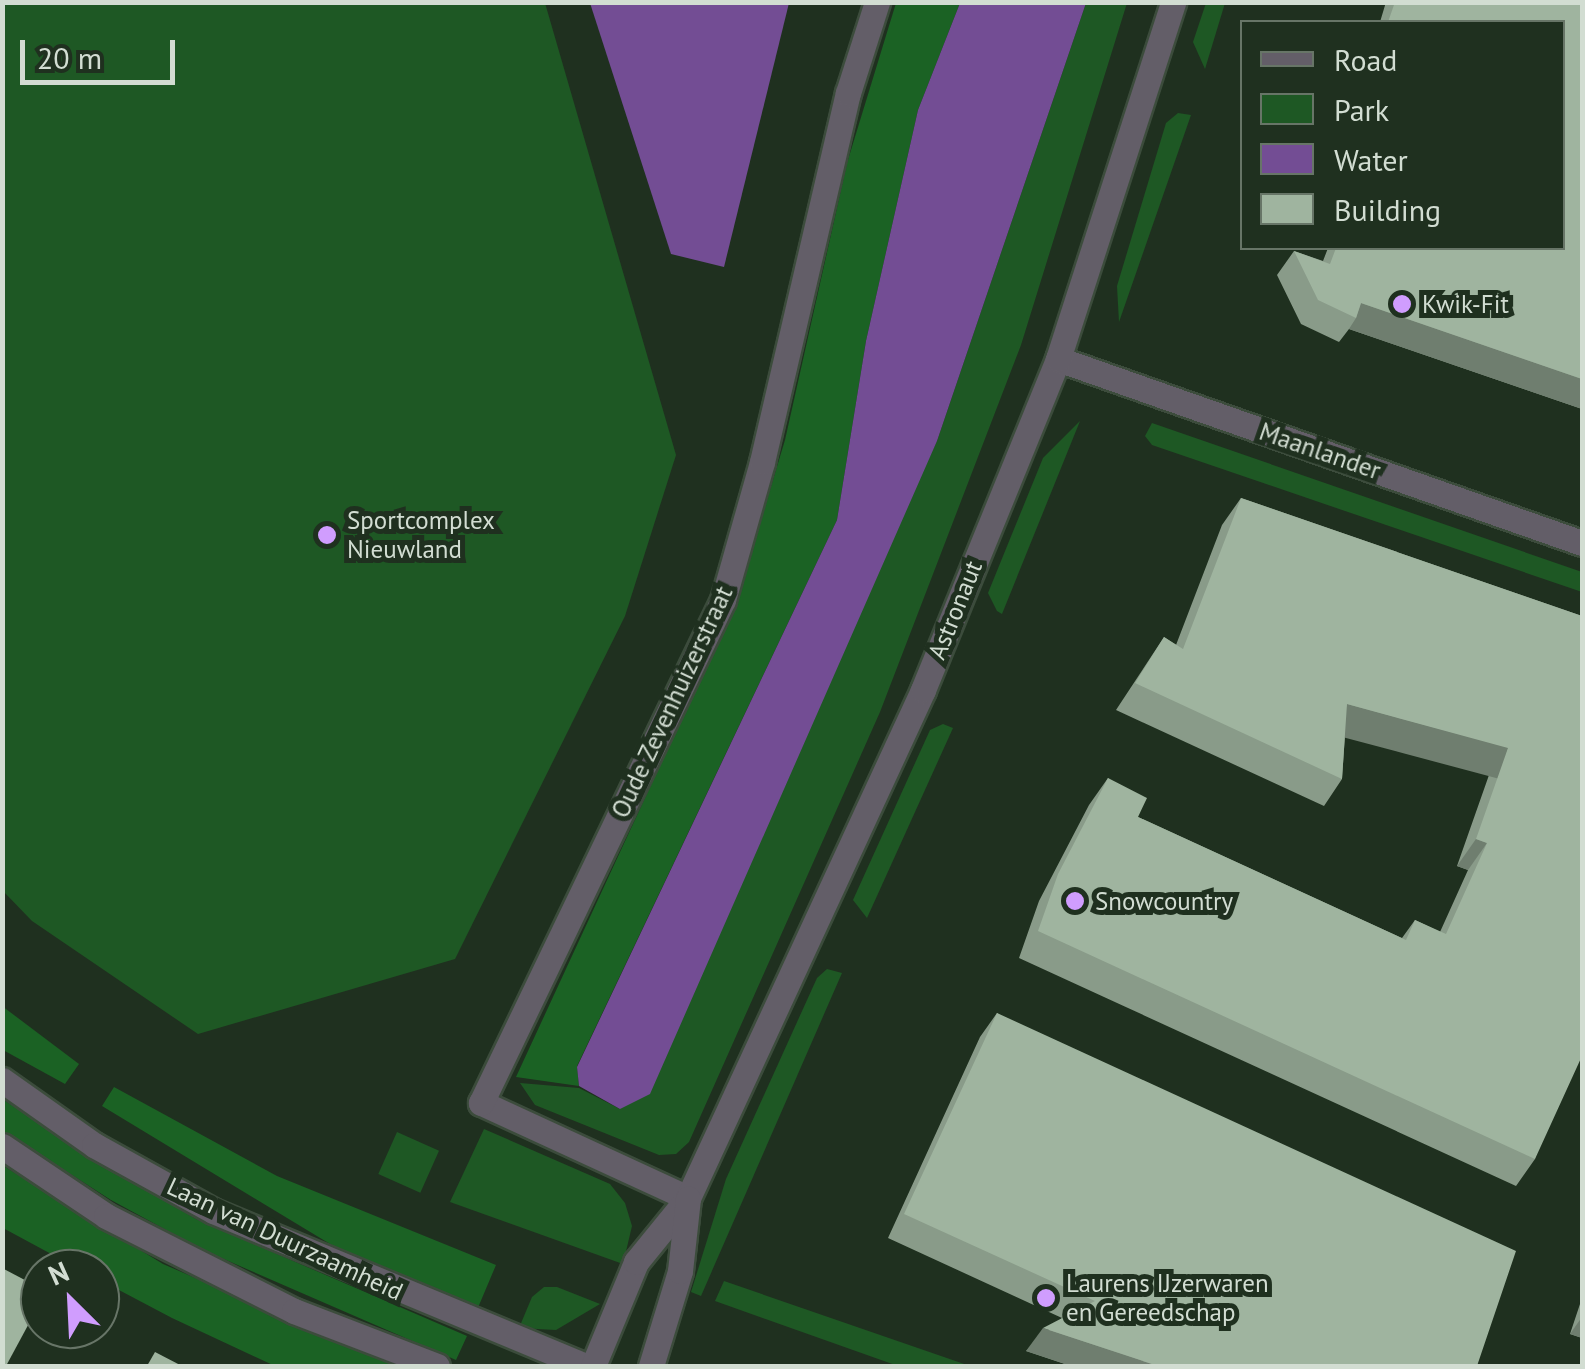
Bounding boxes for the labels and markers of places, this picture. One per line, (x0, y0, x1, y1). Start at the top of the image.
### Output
place label: Kwik-Fit (1422, 289, 1509, 319)
marker: Kwik-Fit (1391, 293, 1413, 315)
place label: Sportcomplex Nieuwland (347, 506, 495, 565)
marker: Sportcomplex Nieuwland (316, 524, 338, 546)
place label: Snowcountry (1095, 886, 1233, 916)
marker: Snowcountry (1064, 890, 1086, 912)
place label: Laurens IJzerwaren en Gereedschap (1066, 1269, 1269, 1328)
marker: Laurens IJzerwaren en Gereedschap (1035, 1287, 1057, 1309)

